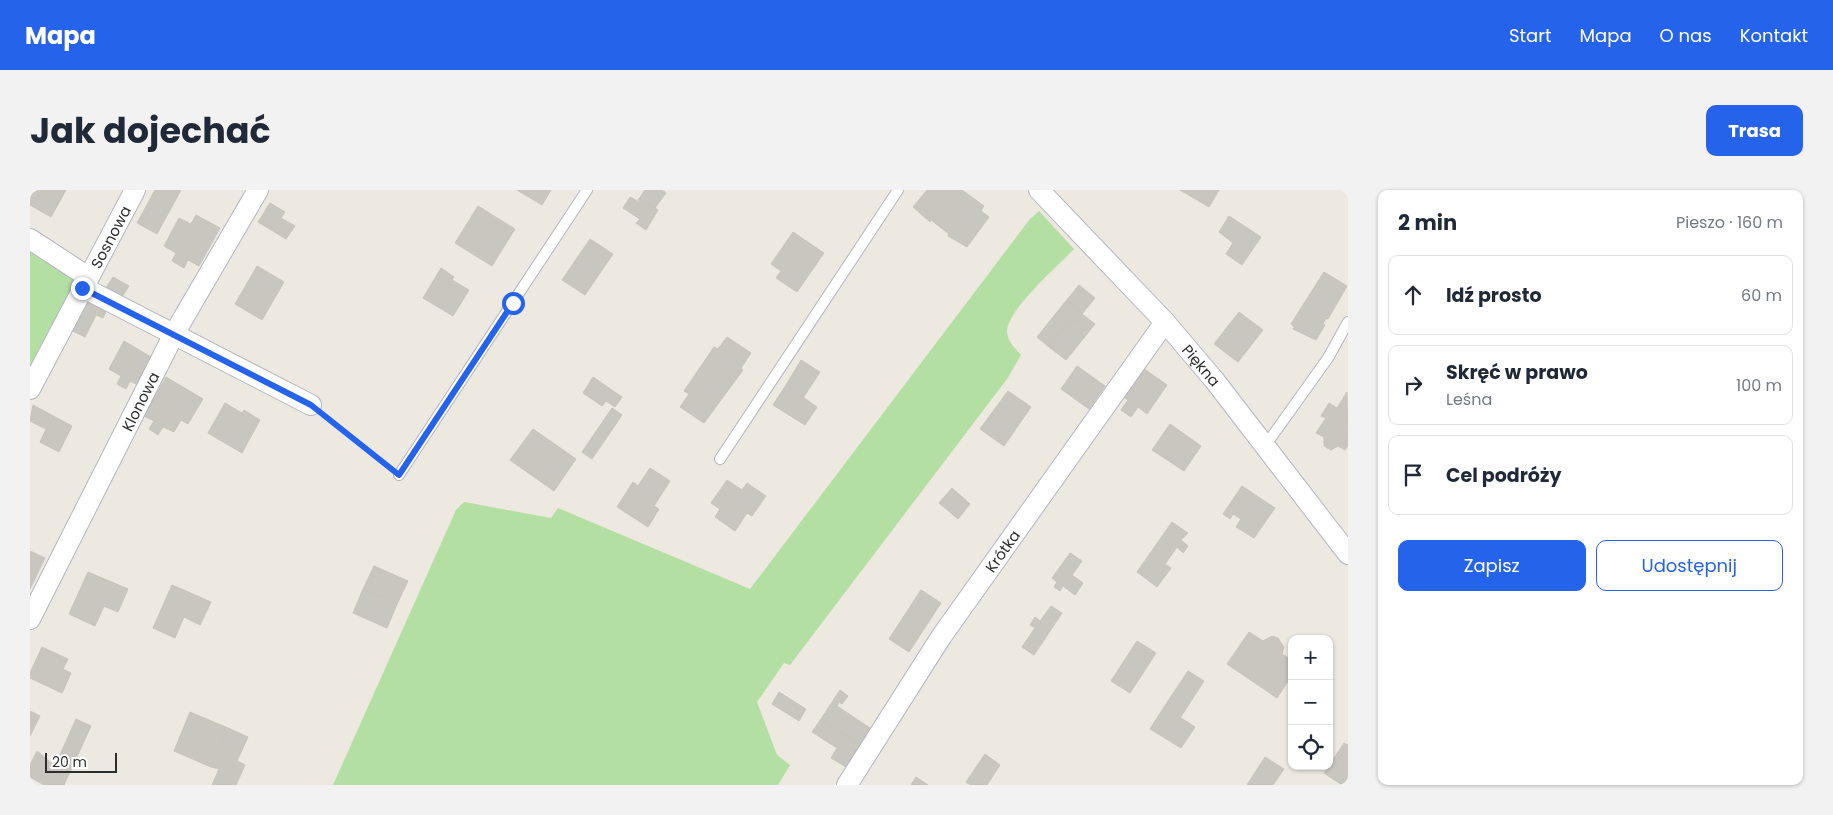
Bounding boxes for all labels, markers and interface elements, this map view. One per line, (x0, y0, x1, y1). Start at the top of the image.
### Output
text: Mapa (25, 19, 96, 52)
text: Start (1509, 23, 1552, 48)
text: Mapa (1580, 23, 1632, 48)
text: O nas (1660, 23, 1712, 48)
text: Kontakt (1740, 23, 1808, 48)
button: Trasa (1706, 105, 1803, 156)
text: Jak dojechać (30, 106, 271, 155)
street label: Sosnowa (85, 202, 135, 272)
text: 2 min (1398, 208, 1457, 237)
text: Pieszo · 160 m (1676, 211, 1783, 234)
route end (71, 277, 94, 300)
icon: ahead (1399, 281, 1427, 309)
text: Idź prosto (1446, 282, 1542, 309)
text: 60 m (1741, 284, 1782, 307)
route start (502, 292, 525, 315)
street label: Piękna (1178, 340, 1225, 391)
text: Skręć w prawo (1446, 359, 1588, 386)
street label: Klonowa (116, 368, 164, 435)
icon: right (1399, 371, 1427, 399)
text: 100 m (1736, 374, 1782, 397)
text: Leśna (1446, 388, 1492, 411)
icon: arrive (1399, 461, 1427, 489)
text: Cel podróży (1446, 462, 1561, 489)
street label: Krótka (980, 525, 1025, 576)
button: Zapisz (1398, 540, 1586, 591)
button: Udostępnij (1596, 540, 1783, 591)
map controls (1288, 635, 1333, 770)
button: + (1288, 635, 1333, 680)
button: − (1288, 680, 1333, 725)
button: locate (1288, 725, 1333, 770)
scale bar (45, 750, 118, 773)
text: 20 m (52, 752, 87, 772)

